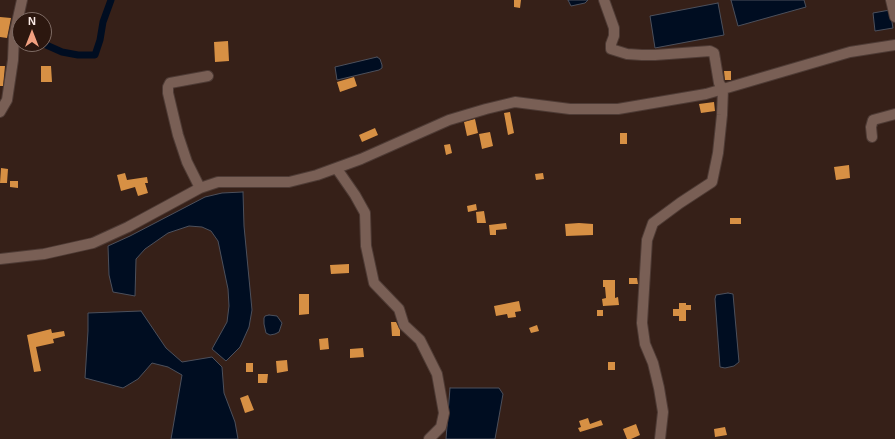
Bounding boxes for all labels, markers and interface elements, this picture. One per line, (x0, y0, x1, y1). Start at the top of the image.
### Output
north arrow (12, 12, 52, 52)
text: N (28, 15, 36, 27)

